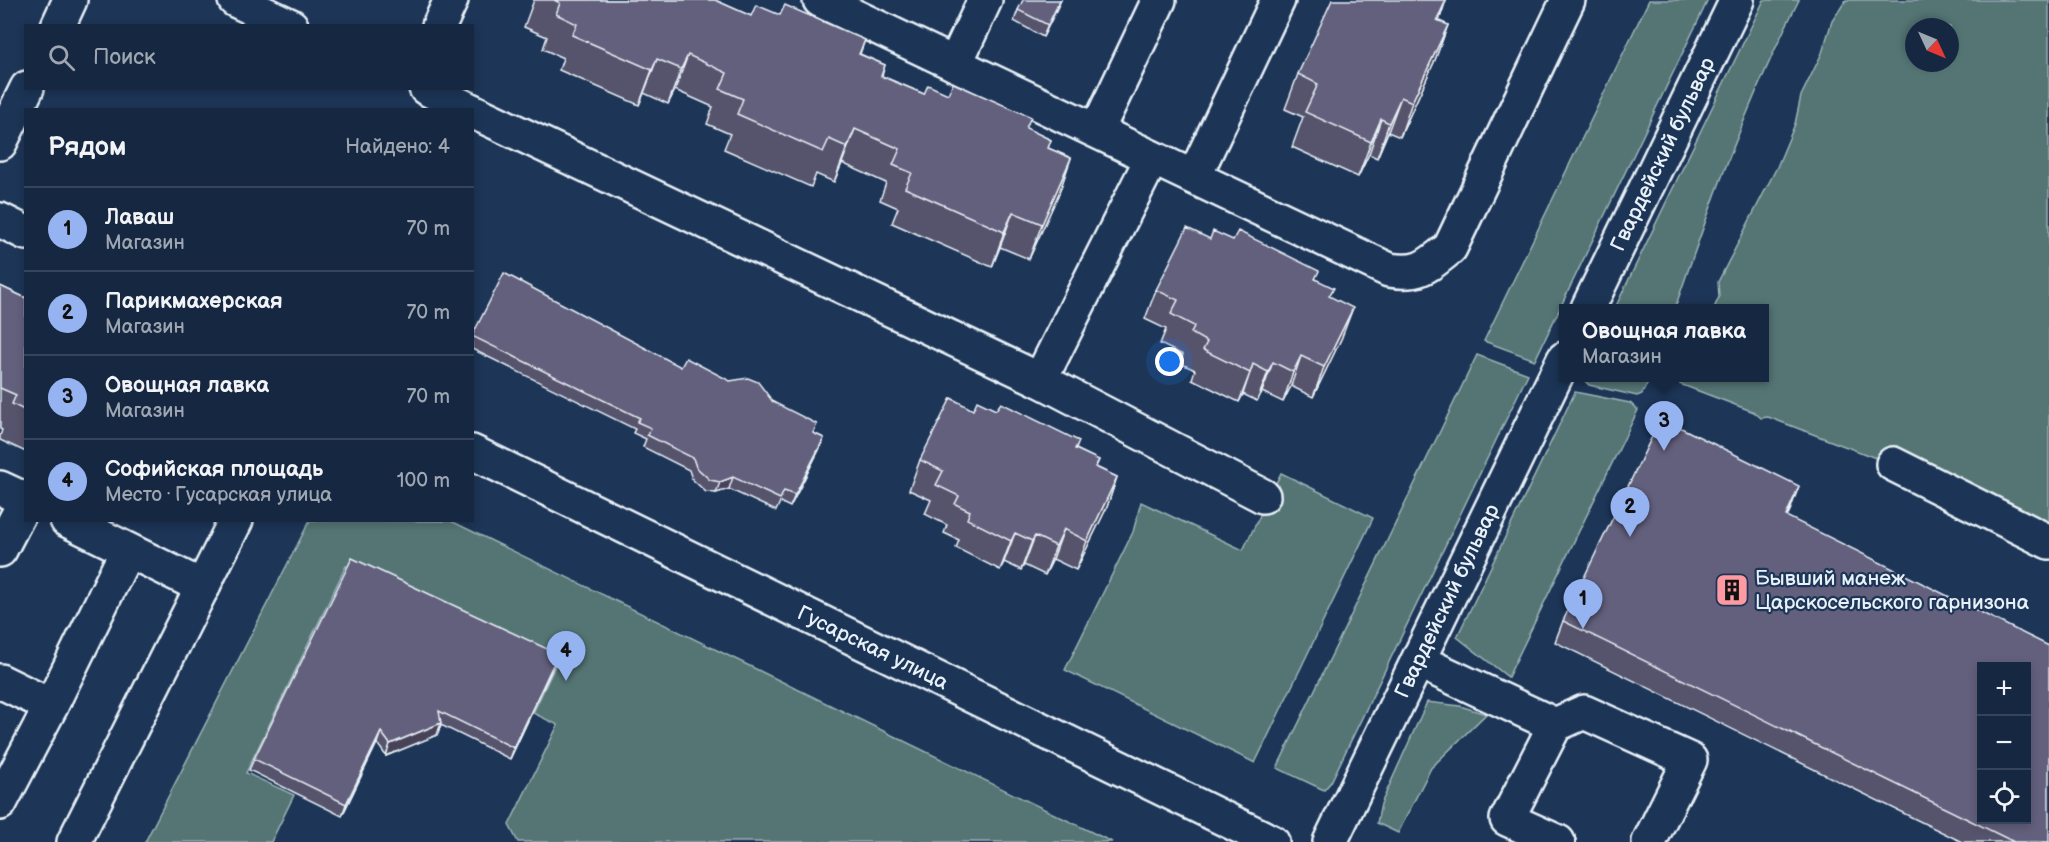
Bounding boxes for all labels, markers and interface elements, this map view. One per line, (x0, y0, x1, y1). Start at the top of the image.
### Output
north arrow (1905, 18, 1959, 72)
search box (24, 24, 474, 90)
icon: search (45, 41, 78, 74)
text: Поиск (93, 44, 156, 71)
street label: Гвардейский бульвар (1605, 53, 1720, 255)
text: Рядом (48, 132, 126, 163)
text: Найдено: 4 (345, 135, 450, 159)
text: Лаваш (105, 204, 174, 231)
text: 1 (63, 217, 72, 241)
text: 70 m (406, 217, 450, 241)
text: Магазин (105, 231, 185, 255)
text: Парикмахерская (105, 288, 283, 315)
text: 2 (62, 301, 73, 325)
text: 70 m (406, 301, 450, 325)
popup (1559, 304, 1769, 382)
text: Магазин (105, 315, 185, 339)
text: Овощная лавка (1582, 318, 1746, 345)
text: Магазин (1582, 345, 1662, 369)
your location (1155, 347, 1184, 376)
text: Овощная лавка (105, 372, 269, 399)
text: 3 (62, 385, 73, 409)
text: 70 m (406, 385, 450, 409)
text: Магазин (105, 399, 185, 423)
pin: 3 (1644, 402, 1684, 451)
text: Софийская площадь (105, 456, 323, 483)
text: 4 (62, 469, 73, 493)
text: 100 m (397, 469, 450, 493)
text: Место · Гусарская улица (105, 483, 332, 507)
pin: 2 (1610, 488, 1650, 537)
street label: Гвардейский бульвар (1389, 500, 1504, 702)
place label: Бывший манеж Царскосельского гарнизона (1755, 566, 2030, 615)
building icon: Бывший манеж Царскосельского гарнизона (1714, 572, 1750, 608)
pin: 1 (1564, 580, 1602, 629)
street label: Гусарская улица (793, 600, 953, 695)
pin: 4 (546, 632, 586, 681)
map controls (1977, 662, 2031, 824)
button: + (1977, 662, 2031, 716)
button: − (1977, 716, 2031, 770)
button: locate (1977, 770, 2031, 824)

